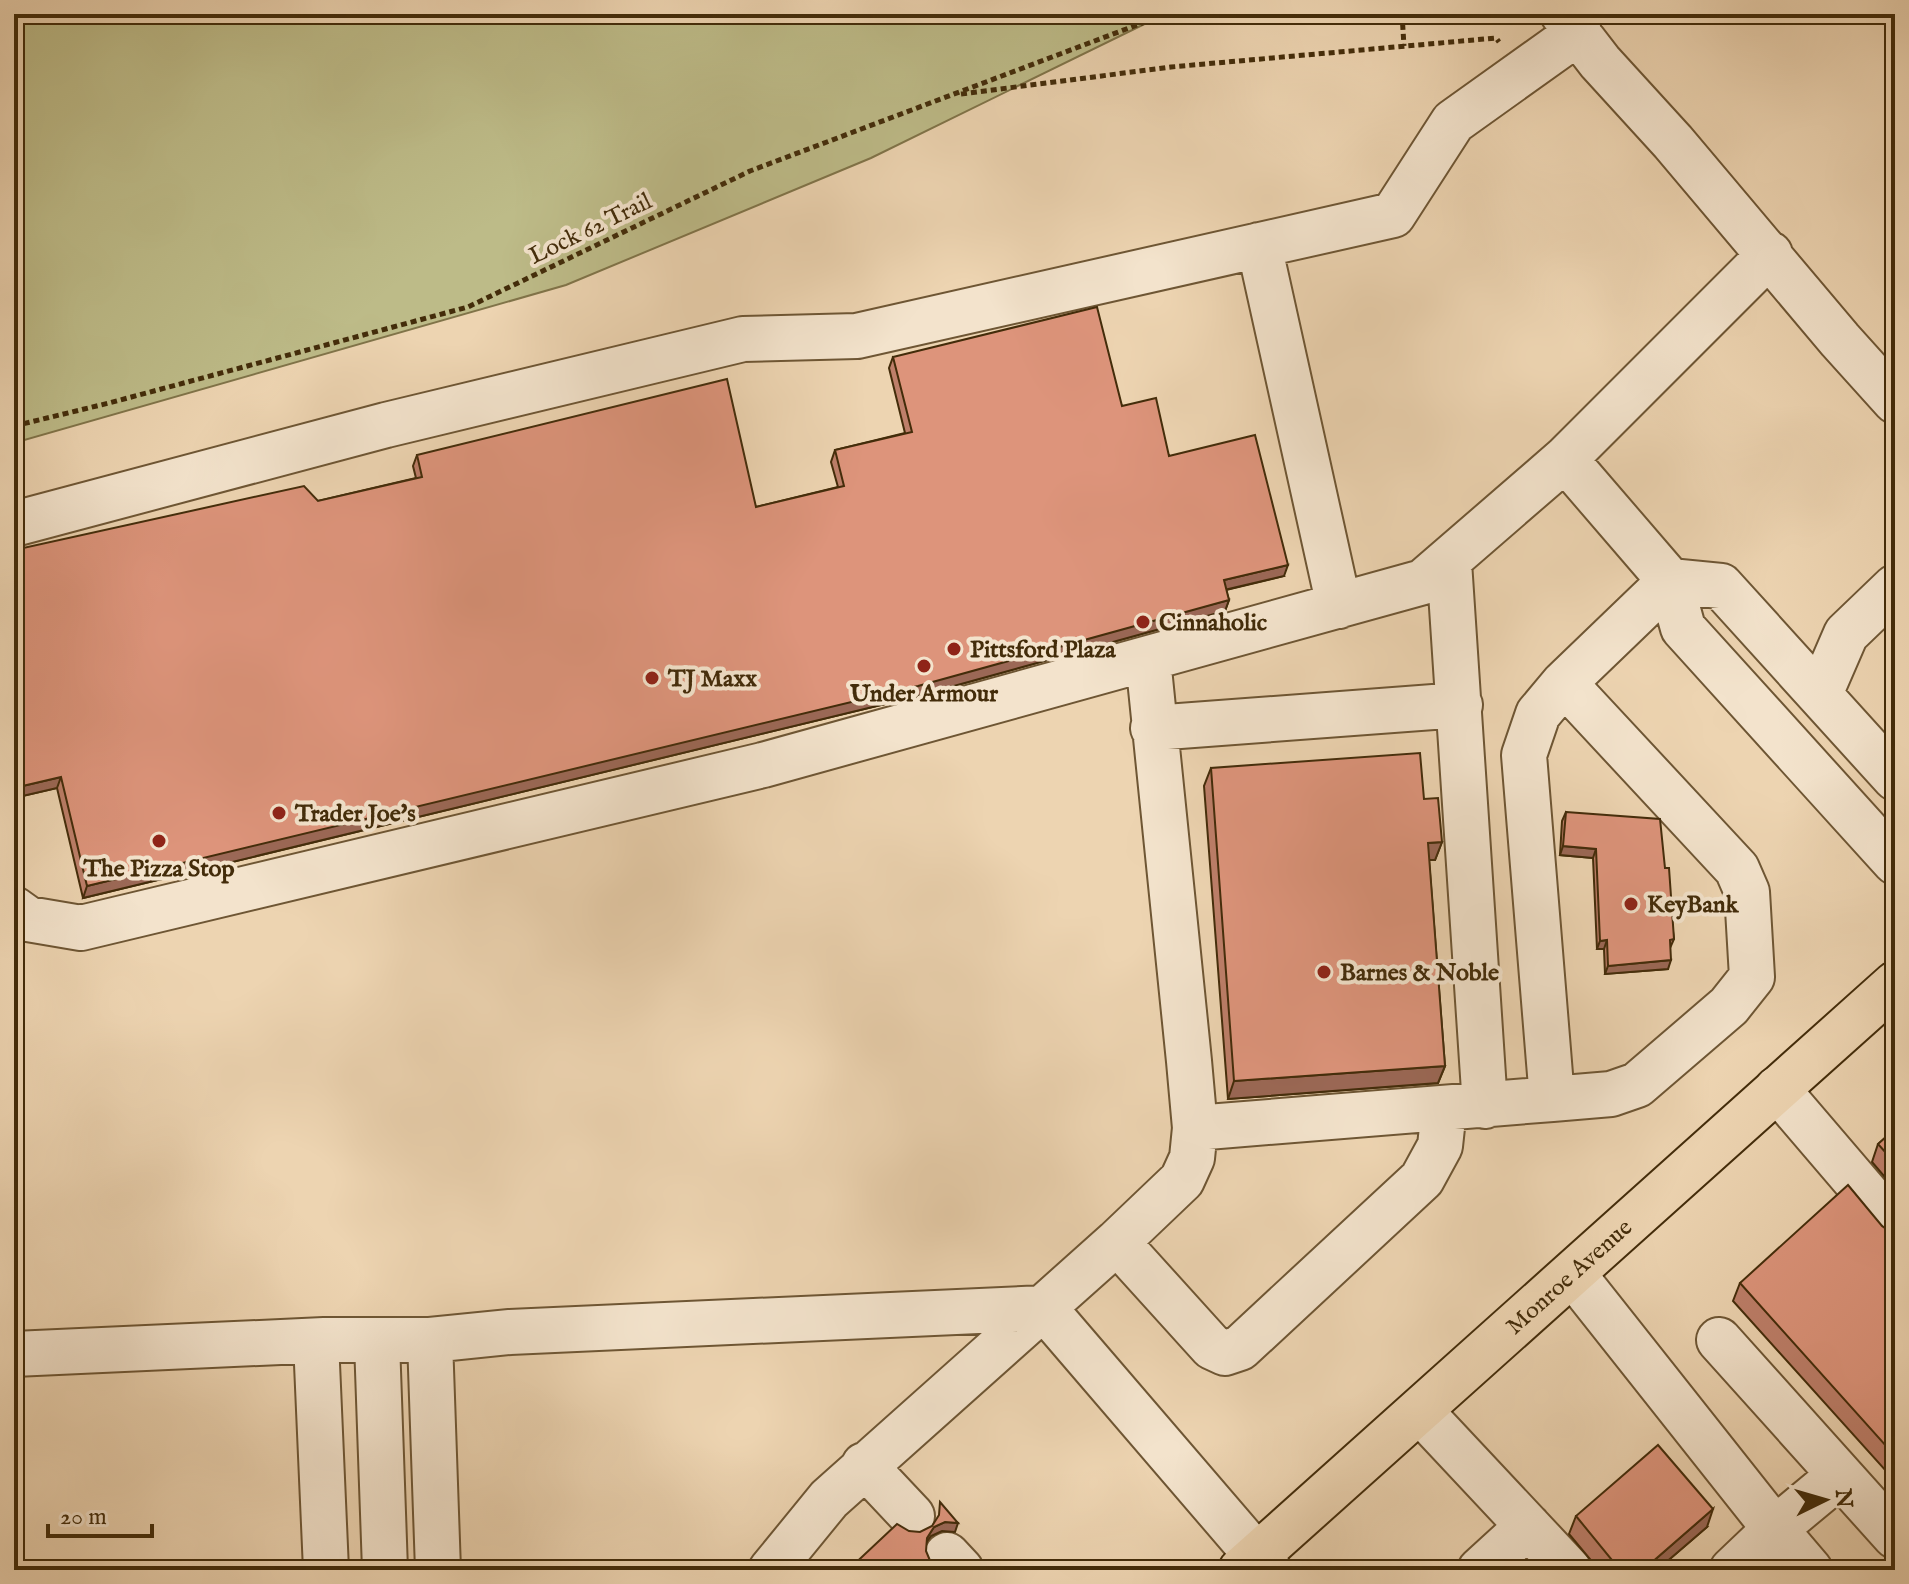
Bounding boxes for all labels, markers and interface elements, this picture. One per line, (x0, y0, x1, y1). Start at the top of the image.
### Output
street label: Lock 62 Trail (524, 186, 658, 272)
place label: Cinnaholic (1159, 608, 1267, 639)
marker: Cinnaholic (1134, 613, 1152, 631)
place label: Pittsford Plaza (970, 635, 1116, 666)
marker: Pittsford Plaza (945, 640, 963, 658)
marker: Under Armour (915, 657, 933, 675)
place label: TJ Maxx (667, 664, 757, 695)
marker: TJ Maxx (643, 669, 661, 687)
place label: Under Armour (849, 679, 998, 710)
place label: Trader Joe's (294, 799, 416, 830)
marker: Trader Joe's (270, 804, 288, 822)
marker: The Pizza Stop (150, 832, 168, 850)
place label: The Pizza Stop (82, 854, 235, 885)
place label: KeyBank (1647, 890, 1740, 921)
marker: KeyBank (1622, 895, 1640, 913)
place label: Barnes & Noble (1340, 958, 1499, 989)
marker: Barnes & Noble (1315, 963, 1333, 981)
street label: Monroe Avenue (1500, 1213, 1639, 1342)
north arrow (1785, 1460, 1865, 1540)
text: N (1828, 1487, 1858, 1509)
scale bar (48, 1488, 152, 1538)
text: 20 m (60, 1502, 107, 1533)

